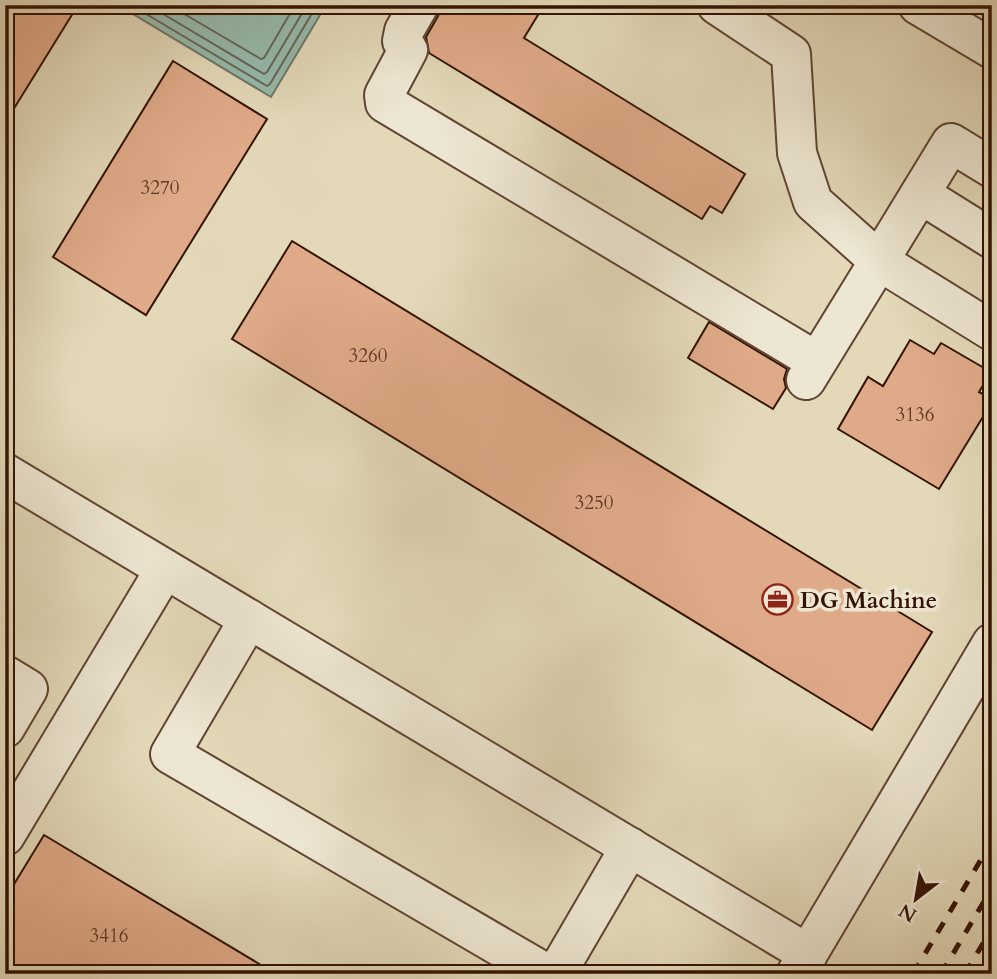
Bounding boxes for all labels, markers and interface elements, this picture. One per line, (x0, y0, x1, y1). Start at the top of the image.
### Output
house number: 3270 (141, 175, 180, 201)
house number: 3260 (349, 343, 388, 369)
house number: 3136 (896, 402, 934, 428)
house number: 3250 (575, 490, 614, 516)
office icon: DG Machine (760, 583, 794, 617)
place label: DG Machine (800, 585, 937, 616)
north arrow (881, 864, 951, 934)
text: N (894, 897, 922, 928)
house number: 3416 (90, 923, 128, 949)

